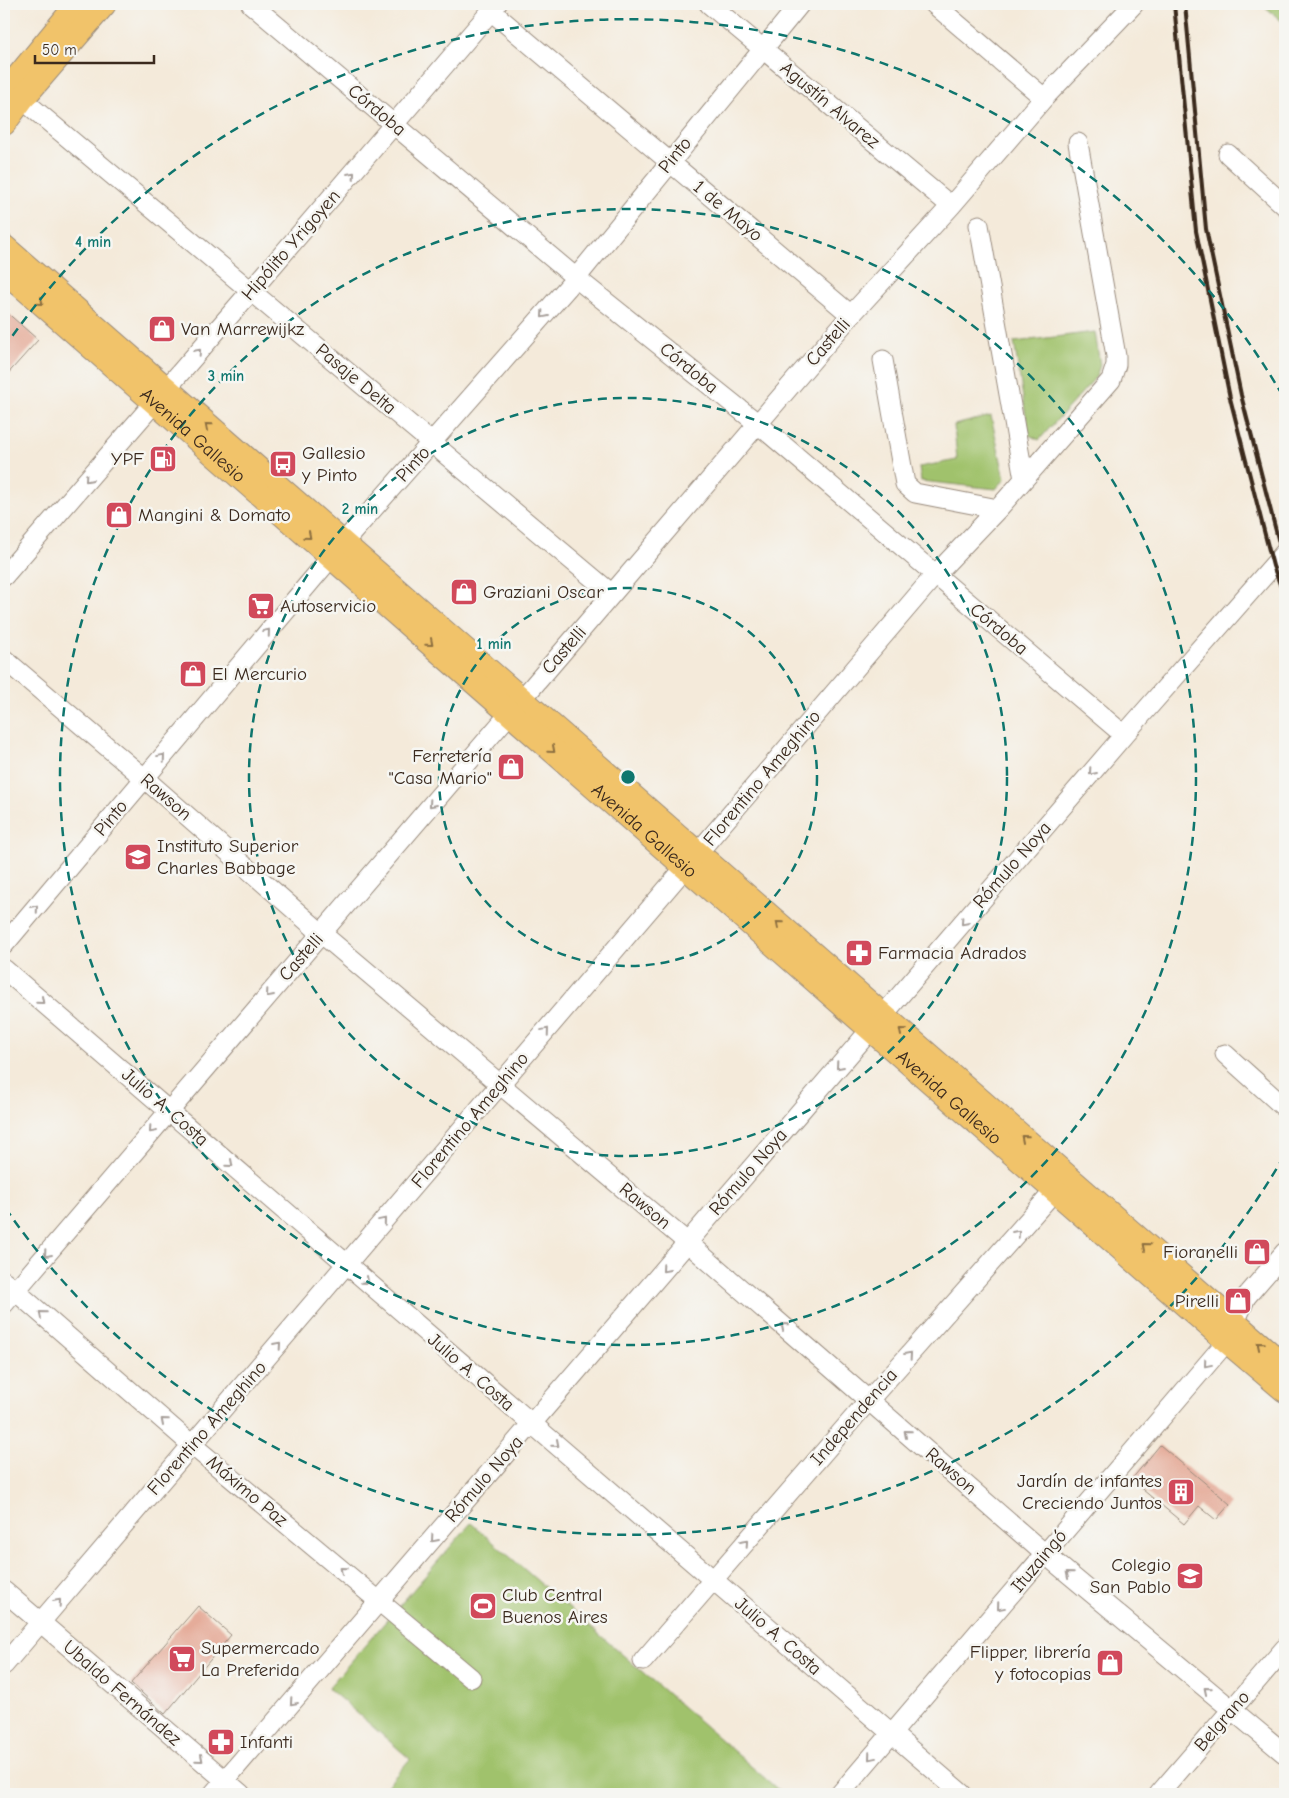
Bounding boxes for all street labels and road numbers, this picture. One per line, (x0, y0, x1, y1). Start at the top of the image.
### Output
street label: Agustín Alvarez (776, 57, 884, 153)
street label: Córdoba (344, 79, 410, 141)
street label: Pinto (654, 132, 696, 178)
street label: 1 de Mayo (689, 176, 767, 246)
street label: Hipólito Yrigoyen (237, 185, 345, 305)
street label: Castelli (801, 313, 855, 371)
street label: Córdoba (655, 338, 723, 398)
street label: Pasaje Delta (311, 339, 401, 419)
street label: Avenida Gallesio (136, 383, 250, 487)
street label: Pinto (391, 442, 435, 486)
street label: Córdoba (966, 598, 1032, 660)
street label: Castelli (537, 621, 591, 679)
street label: Florentino Ameghino (699, 706, 825, 850)
street label: Rawson (136, 769, 196, 825)
street label: Avenida Gallesio (587, 779, 701, 883)
street label: Pinto (90, 795, 132, 841)
street label: Rómulo Noya (968, 817, 1056, 913)
street label: Castelli (274, 928, 328, 986)
street label: Avenida Gallesio (892, 1045, 1006, 1149)
street label: Florentino Ameghino (407, 1048, 533, 1192)
street label: Julio A. Costa (117, 1063, 213, 1151)
street label: Rómulo Noya (704, 1124, 792, 1220)
street label: Rawson (615, 1178, 675, 1234)
street label: Julio A. Costa (423, 1328, 519, 1416)
street label: Florentino Ameghino (143, 1356, 271, 1500)
street label: Independencia (806, 1364, 902, 1470)
street label: Rómulo Noya (440, 1431, 528, 1527)
street label: Rawson (921, 1443, 981, 1499)
street label: Máximo Paz (202, 1451, 292, 1531)
street label: Ituzaingó (1006, 1525, 1072, 1597)
street label: Julio A. Costa (730, 1592, 826, 1680)
street label: Ubaldo Fernández (58, 1636, 186, 1750)
street label: Belgrano (1190, 1686, 1254, 1756)

